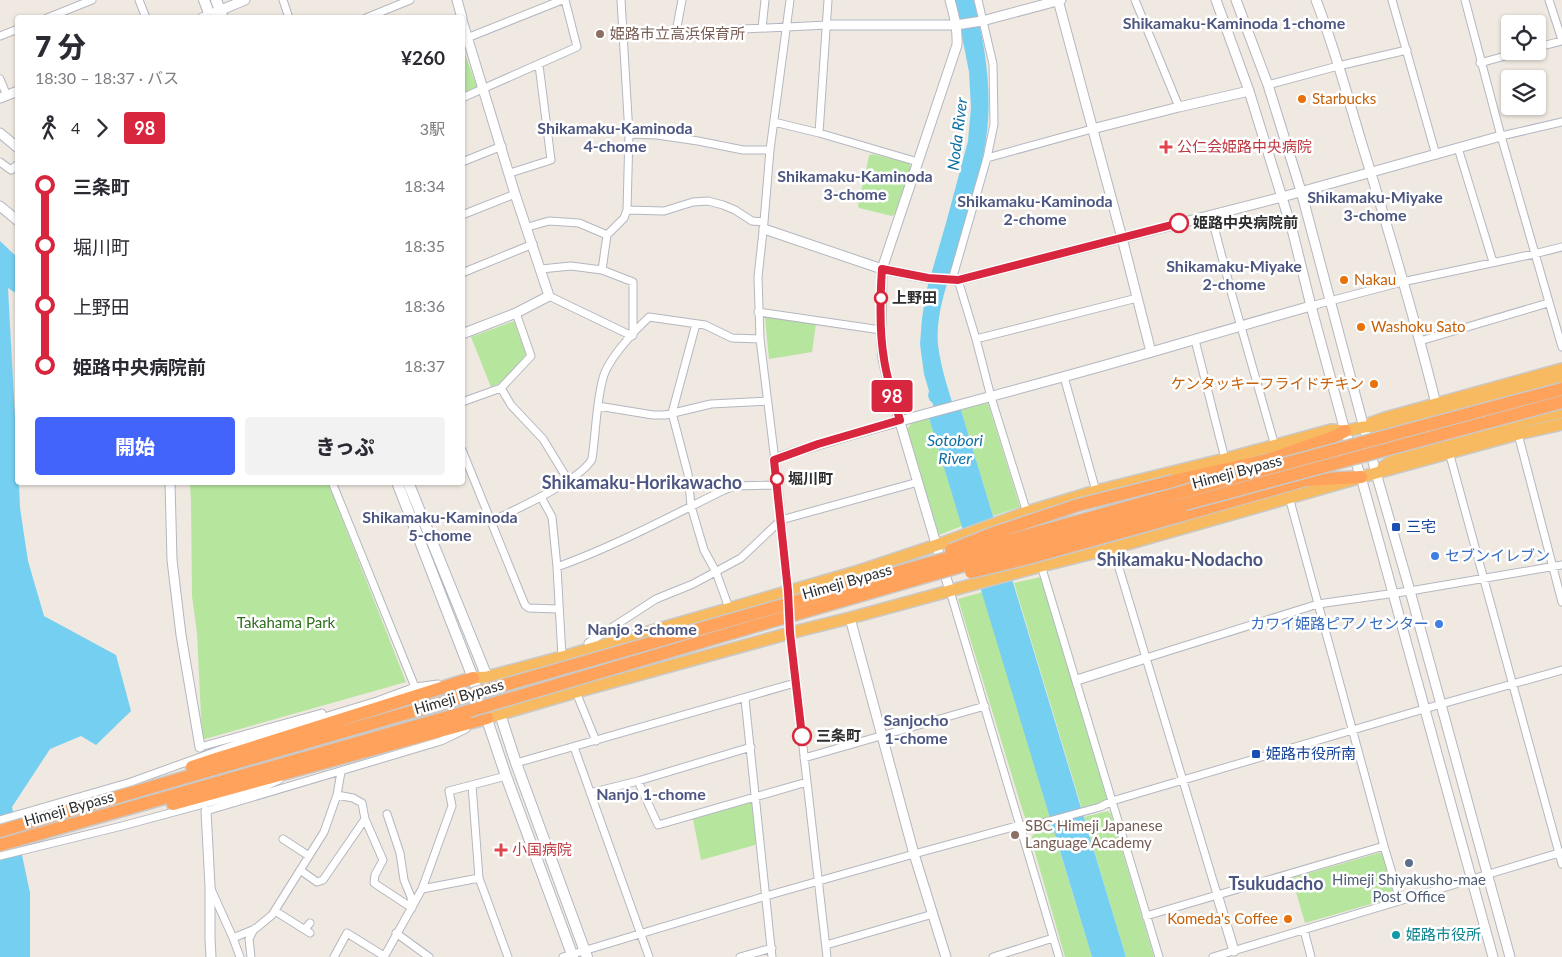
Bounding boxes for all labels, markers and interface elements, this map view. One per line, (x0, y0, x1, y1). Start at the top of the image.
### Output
district label: Shikamaku-Kaminoda 1-chome (1123, 13, 1346, 32)
map controls (1501, 15, 1546, 115)
button: locate (1501, 15, 1546, 60)
place label: 姫路市立高浜保育所 (610, 24, 745, 42)
marker: 姫路市立高浜保育所 (594, 28, 606, 40)
text: 7 分 (35, 29, 86, 63)
text: ¥260 (401, 46, 445, 69)
text: 18:30 – 18:37 · バス (35, 68, 179, 87)
button: layers (1501, 70, 1546, 115)
place label: Starbucks (1312, 89, 1376, 107)
marker: Starbucks (1296, 93, 1308, 105)
water label: Noda River (943, 96, 970, 171)
icon: walk (35, 114, 63, 142)
icon: forward (88, 114, 116, 142)
text: 98 (134, 117, 155, 139)
text: 4 (71, 118, 80, 137)
district label: Shikamaku-Kaminoda 4-chome (537, 118, 693, 155)
text: 3駅 (420, 119, 445, 138)
place label: 公仁会姫路中央病院 (1177, 137, 1312, 155)
marker: 公仁会姫路中央病院 (1159, 140, 1173, 154)
district label: Shikamaku-Kaminoda 3-chome (777, 166, 933, 203)
text: 三条町 (73, 175, 130, 198)
text: 18:34 (404, 176, 445, 195)
district label: Shikamaku-Miyake 3-chome (1307, 187, 1443, 224)
district label: Shikamaku-Kaminoda 2-chome (957, 191, 1113, 228)
marker: 姫路中央病院前 (1169, 213, 1189, 233)
place label: 姫路中央病院前 (1193, 213, 1298, 231)
text: 堀川町 (73, 235, 130, 258)
text: 18:35 (404, 236, 445, 255)
district label: Shikamaku-Miyake 2-chome (1166, 256, 1302, 293)
place label: Nakau (1354, 270, 1396, 288)
marker: Nakau (1338, 274, 1350, 286)
place label: 上野田 (892, 288, 937, 306)
marker: 上野田 (874, 291, 888, 305)
text: 上野田 (73, 295, 130, 318)
text: 18:36 (404, 296, 445, 315)
place label: Washoku Sato (1371, 317, 1466, 335)
marker: Washoku Sato (1355, 321, 1367, 333)
text: 姫路中央病院前 (73, 355, 206, 378)
text: 18:37 (404, 356, 445, 375)
place label: ケンタッキーフライドチキン (1171, 374, 1364, 392)
marker: ケンタッキーフライドチキン (1368, 378, 1380, 390)
line badge: 98 (870, 380, 914, 412)
text: 98 (882, 385, 902, 407)
button: 開始 (35, 417, 235, 475)
button: きっぷ (245, 417, 445, 475)
water label: Sotobori River (927, 430, 983, 467)
street label: Himeji Bypass (1190, 450, 1284, 492)
place label: 堀川町 (788, 469, 833, 487)
district label: Shikamaku-Horikawacho (542, 471, 742, 493)
marker: 堀川町 (770, 472, 784, 486)
district label: Shikamaku-Kaminoda 5-chome (362, 507, 518, 544)
place label: 三宅 (1406, 517, 1436, 535)
marker: 三宅 (1390, 521, 1402, 533)
place label: セブンイレブン (1445, 546, 1550, 564)
district label: Shikamaku-Nodacho (1097, 548, 1263, 570)
marker: セブンイレブン (1429, 550, 1441, 562)
street label: Himeji Bypass (800, 560, 894, 602)
park label: Takahama Park (237, 613, 336, 631)
place label: カワイ姫路ピアノセンター (1250, 614, 1429, 632)
marker: カワイ姫路ピアノセンター (1433, 618, 1445, 630)
district label: Nanjo 3-chome (587, 619, 697, 638)
street label: Himeji Bypass (412, 675, 506, 717)
district label: Sanjocho 1-chome (884, 710, 949, 747)
marker: 三条町 (792, 726, 812, 746)
place label: 三条町 (816, 726, 861, 744)
place label: 姫路市役所南 (1266, 744, 1356, 762)
marker: 姫路市役所南 (1250, 748, 1262, 760)
district label: Nanjo 1-chome (596, 784, 706, 803)
street label: Himeji Bypass (22, 787, 116, 829)
place label: SBC Himeji Japanese Language Academy (1025, 816, 1163, 851)
marker: SBC Himeji Japanese Language Academy (1009, 829, 1021, 841)
place label: 小国病院 (512, 840, 572, 858)
marker: 小国病院 (494, 843, 508, 857)
marker: Himeji Shiyakusho-mae Post Office (1403, 857, 1415, 869)
place label: Himeji Shiyakusho-mae Post Office (1332, 870, 1486, 905)
district label: Tsukudacho (1228, 872, 1324, 894)
place label: Komeda's Coffee (1167, 909, 1278, 927)
marker: Komeda's Coffee (1282, 913, 1294, 925)
place label: 姫路市役所 (1406, 925, 1481, 943)
marker: 姫路市役所 (1390, 929, 1402, 941)

